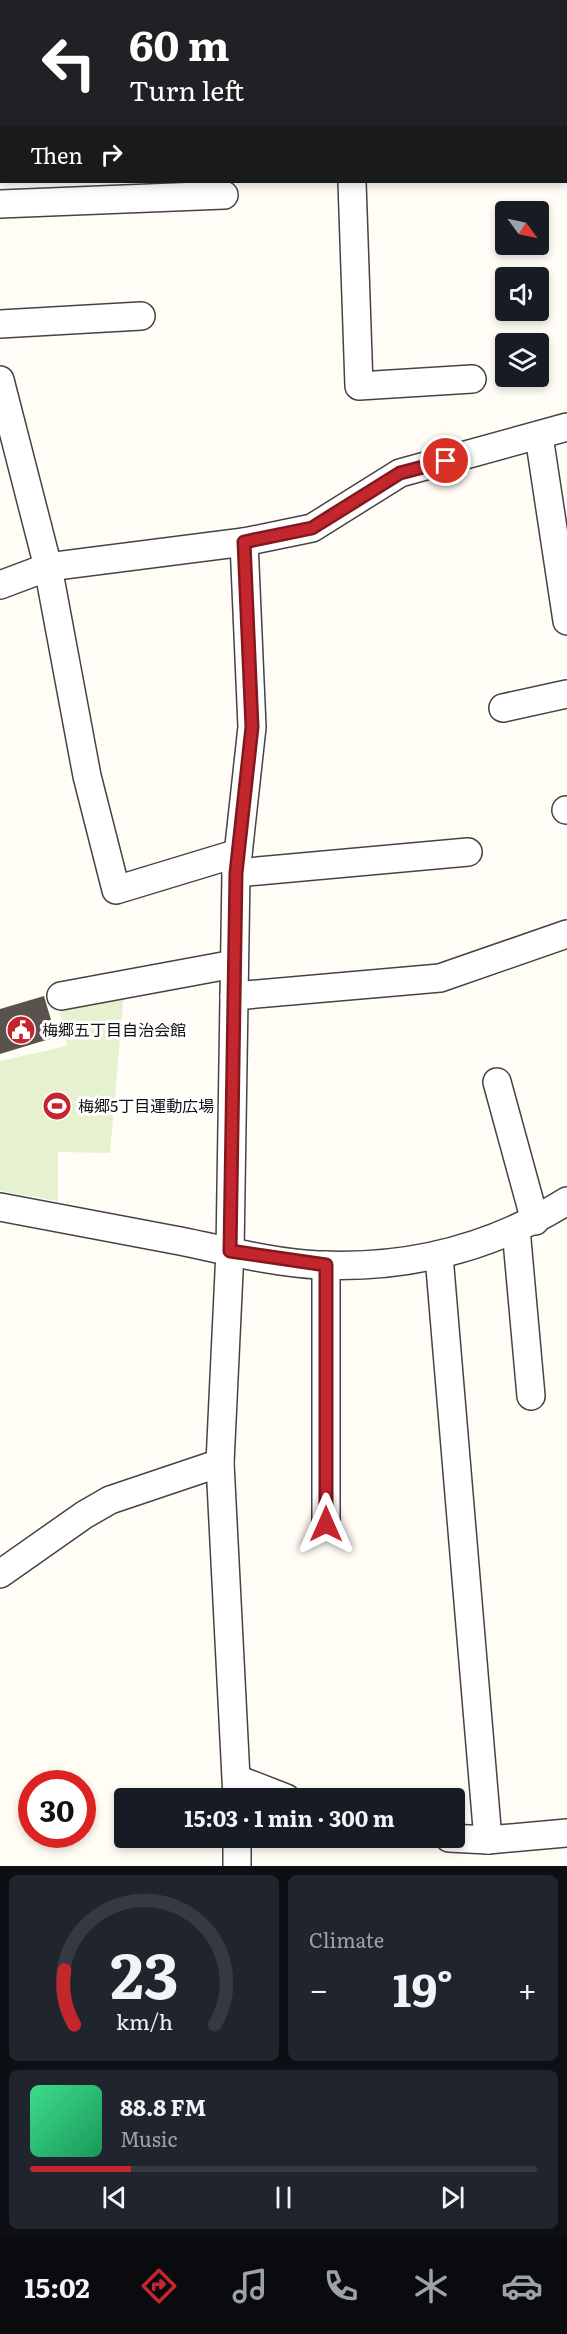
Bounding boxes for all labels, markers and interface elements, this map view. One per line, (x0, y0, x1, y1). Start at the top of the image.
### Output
text: 60 m (129, 12, 230, 74)
icon: left (30, 24, 108, 102)
text: Turn left (129, 69, 244, 109)
text: Then (30, 138, 83, 171)
icon: right (95, 138, 128, 171)
north arrow (495, 201, 549, 255)
map controls (495, 201, 549, 387)
button: sound (495, 267, 549, 321)
button: layers (495, 333, 549, 387)
pin (420, 435, 471, 486)
icon: arrive (429, 444, 462, 477)
public building icon: 梅郷五丁目自治会館 (5, 1014, 37, 1046)
place label: 梅郷五丁目自治会館 (42, 1017, 186, 1041)
sports icon: 梅郷5丁目運動広場 (41, 1090, 73, 1122)
place label: 梅郷5丁目運動広場 (78, 1093, 214, 1117)
position arrow (294, 1492, 358, 1556)
speed limit sign: 30 (18, 1770, 96, 1848)
text: 15:03 · 1 min · 300 m (184, 1801, 395, 1834)
text: Climate (309, 1924, 384, 1954)
text: 23 (110, 1926, 178, 2018)
text: 19° (393, 1954, 453, 2021)
text: − (309, 1963, 328, 2012)
text: + (518, 1963, 537, 2012)
text: km/h (115, 2005, 173, 2037)
text: 88.8 FM (120, 2090, 206, 2123)
text: Music (120, 2123, 177, 2153)
icon: previous (98, 2181, 131, 2214)
icon: pause (267, 2181, 300, 2214)
icon: next (436, 2181, 469, 2214)
icon: directions (138, 2265, 180, 2307)
icon: music (229, 2265, 271, 2307)
icon: phone (320, 2265, 362, 2307)
icon: climate (410, 2265, 452, 2307)
icon: car (501, 2265, 543, 2307)
text: 15:02 (24, 2266, 90, 2306)

